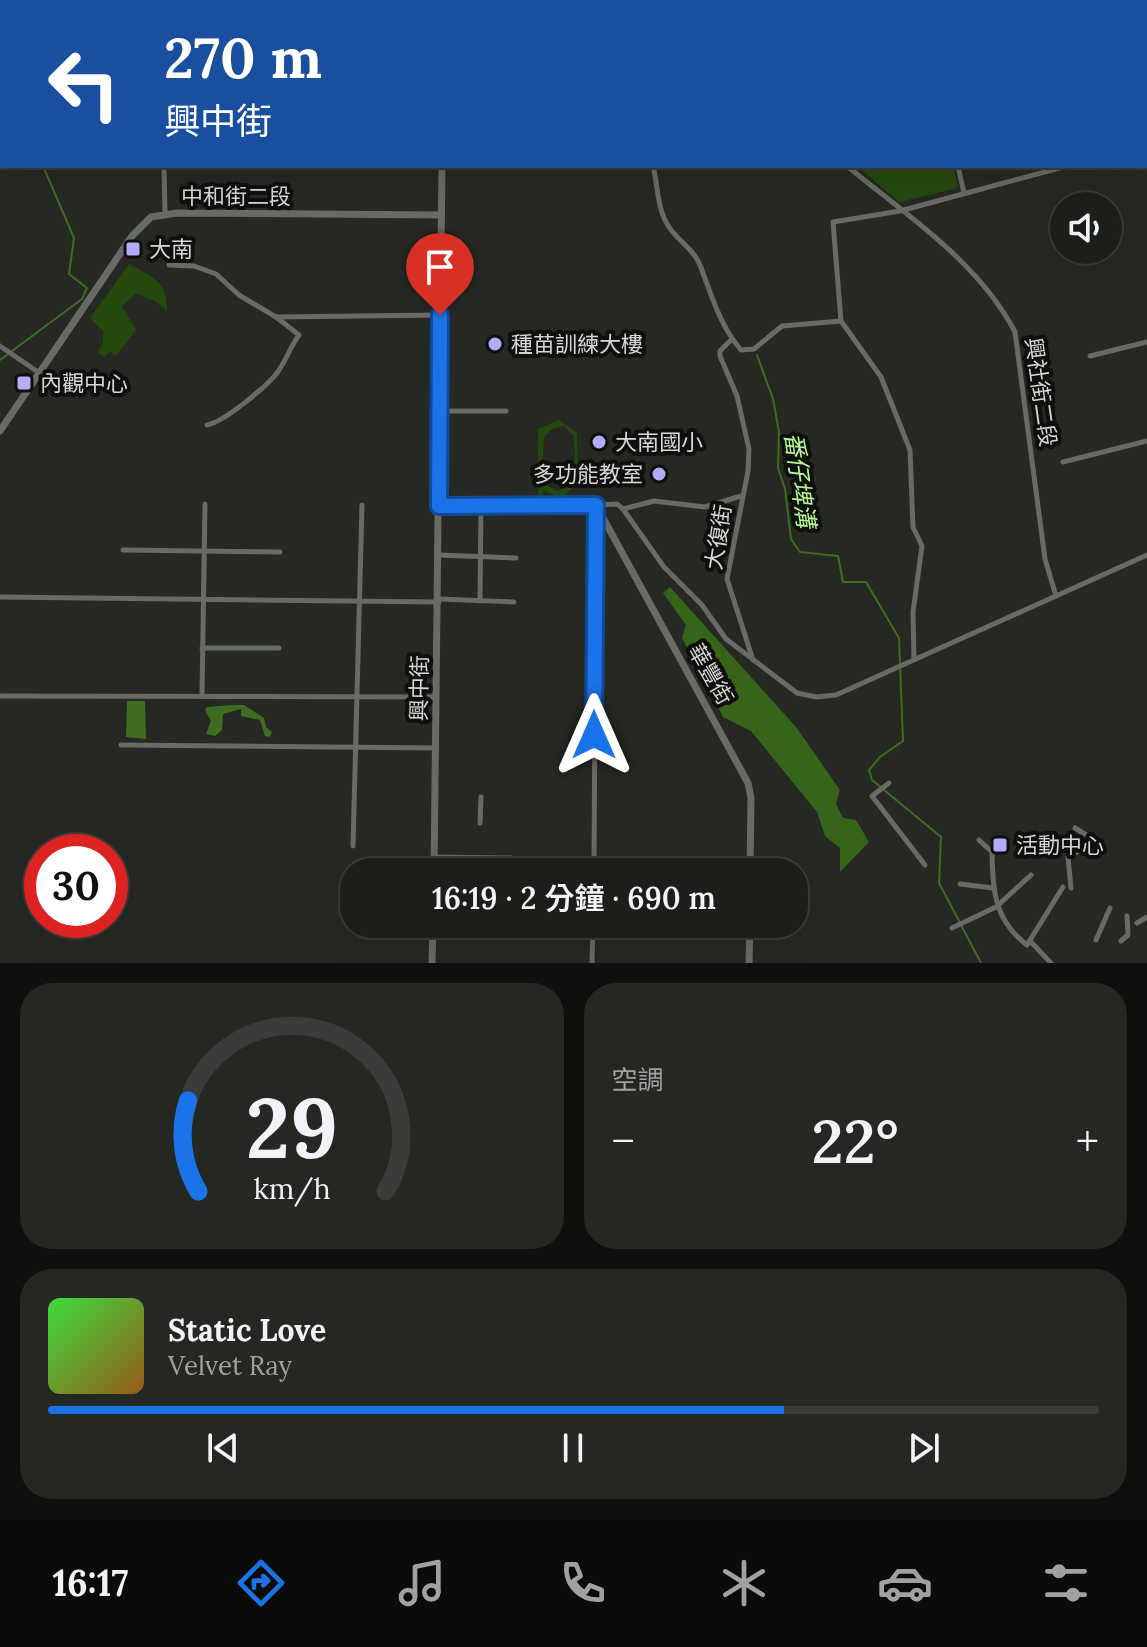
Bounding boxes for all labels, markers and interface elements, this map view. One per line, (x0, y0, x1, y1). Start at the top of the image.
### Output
text: 270 m (164, 22, 322, 93)
icon: left (32, 32, 136, 136)
text: 興中街 (164, 98, 272, 144)
street label: 中和街二段 (181, 182, 291, 210)
map controls (1050, 192, 1122, 264)
button: sound (1050, 192, 1122, 264)
pin (406, 233, 474, 315)
place label: 大南 (149, 235, 193, 263)
marker: 大南 (124, 240, 142, 258)
icon: arrive (418, 245, 462, 289)
place label: 種苗訓練大樓 (511, 330, 643, 358)
marker: 種苗訓練大樓 (486, 335, 504, 353)
street label: 興社街二段 (1019, 336, 1063, 448)
place label: 內觀中心 (40, 369, 128, 397)
marker: 內觀中心 (15, 374, 33, 392)
place label: 大南國小 (615, 428, 703, 456)
water label: 番仔埤溝 (778, 430, 822, 533)
marker: 大南國小 (590, 433, 608, 451)
place label: 多功能教室 (533, 460, 643, 488)
marker: 多功能教室 (650, 465, 668, 483)
street label: 大復街 (699, 502, 737, 572)
street label: 華豐街 (682, 638, 740, 710)
street label: 興中街 (404, 655, 434, 721)
position arrow (552, 693, 636, 777)
place label: 活動中心 (1016, 831, 1104, 859)
speed limit sign: 30 (24, 834, 128, 938)
marker: 活動中心 (991, 836, 1009, 854)
text: 16:19 · 2 分鐘 · 690 m (432, 879, 716, 917)
text: 空調 (612, 1063, 664, 1096)
text: 29 (246, 1074, 338, 1181)
text: 22° (812, 1103, 899, 1179)
text: − (612, 1113, 635, 1169)
text: + (1076, 1113, 1099, 1169)
text: km/h (253, 1170, 330, 1207)
text: Static Love (168, 1311, 326, 1349)
text: Velvet Ray (168, 1349, 292, 1382)
icon: previous (201, 1426, 245, 1470)
icon: pause (551, 1426, 595, 1470)
icon: next (902, 1426, 946, 1470)
icon: directions (233, 1555, 289, 1611)
icon: music (394, 1555, 450, 1611)
icon: phone (555, 1555, 611, 1611)
icon: climate (716, 1555, 772, 1611)
icon: car (877, 1555, 933, 1611)
icon: filters (1038, 1555, 1094, 1611)
text: 16:17 (53, 1560, 128, 1606)

